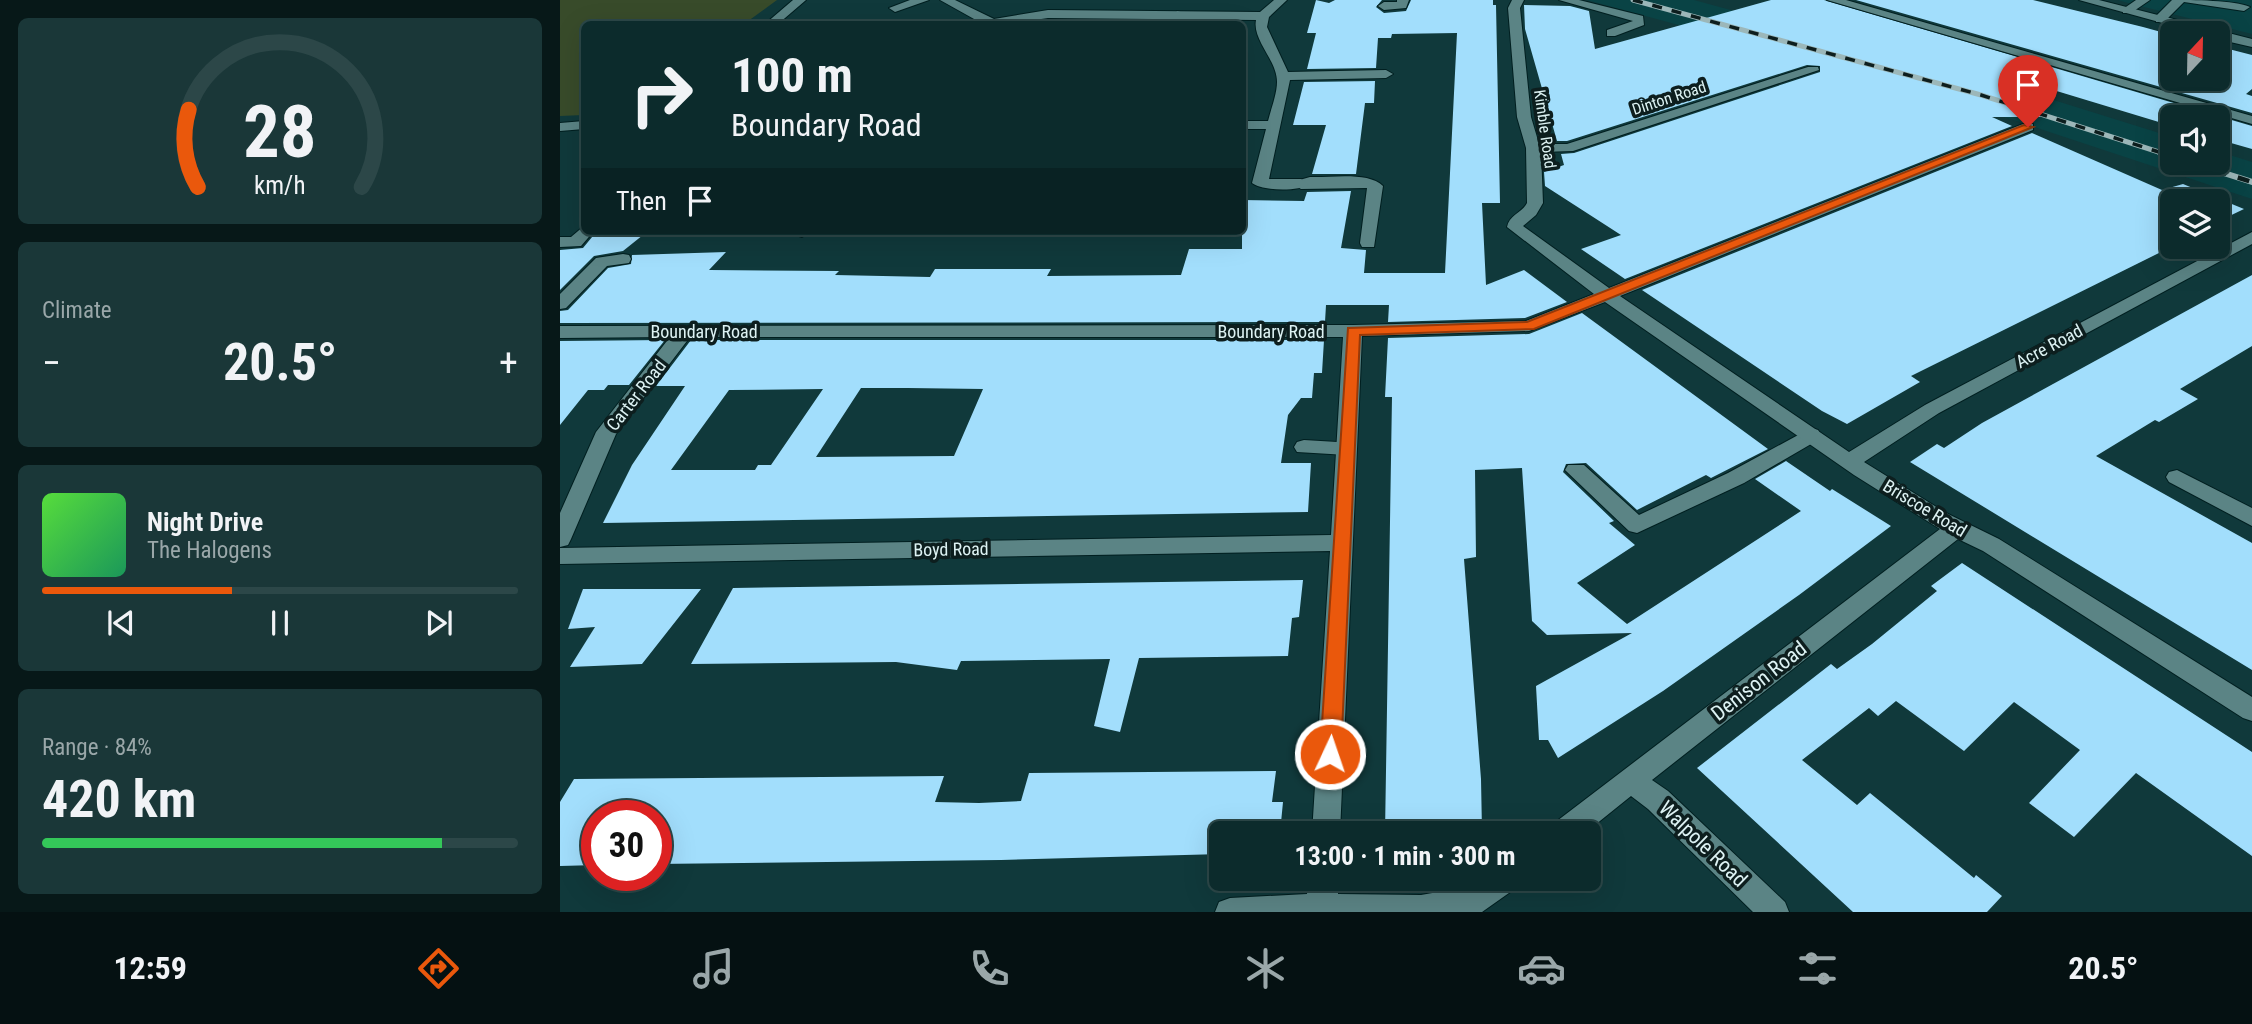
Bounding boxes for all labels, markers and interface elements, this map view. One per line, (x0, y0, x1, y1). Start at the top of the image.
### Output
north arrow (2160, 21, 2230, 91)
map controls (2160, 21, 2230, 259)
text: 100 m (731, 47, 853, 104)
icon: right (616, 49, 707, 140)
pin (1998, 55, 2058, 127)
icon: arrive (2009, 66, 2047, 104)
street label: Dinton Road (1630, 77, 1708, 119)
street label: Kimble Road (1530, 88, 1560, 170)
text: 28 (243, 89, 317, 175)
button: sound (2160, 105, 2230, 175)
text: Boundary Road (731, 106, 922, 144)
text: km/h (254, 171, 306, 200)
icon: arrive (681, 182, 719, 220)
text: Then (616, 186, 667, 216)
button: layers (2160, 189, 2230, 259)
text: Climate (42, 297, 112, 324)
street label: Acre Road (2012, 320, 2086, 372)
street label: Boundary Road (650, 321, 758, 342)
street label: Boundary Road (1217, 321, 1325, 342)
text: 20.5° (223, 332, 337, 393)
text: − (42, 341, 61, 385)
text: + (499, 341, 518, 385)
street label: Carter Road (602, 355, 670, 435)
street label: Briscoe Road (1879, 475, 1971, 541)
text: Night Drive (147, 507, 263, 537)
text: The Halogens (147, 537, 272, 564)
street label: Boyd Road (913, 538, 989, 560)
icon: previous (102, 604, 140, 642)
icon: pause (261, 604, 299, 642)
icon: next (420, 604, 458, 642)
street label: Denison Road (1707, 636, 1811, 726)
position arrow (1293, 717, 1367, 791)
text: Range · 84% (42, 734, 152, 761)
text: 420 km (42, 769, 196, 830)
street label: Walpole Road (1654, 796, 1752, 892)
speed limit sign: 30 (581, 800, 672, 891)
text: 13:00 · 1 min · 300 m (1295, 841, 1515, 871)
icon: directions (414, 944, 463, 993)
icon: music (689, 944, 738, 993)
icon: phone (965, 944, 1014, 993)
icon: climate (1241, 944, 1290, 993)
icon: car (1517, 944, 1566, 993)
icon: filters (1793, 944, 1842, 993)
text: 12:59 (113, 949, 187, 987)
text: 20.5° (2068, 949, 2139, 987)

